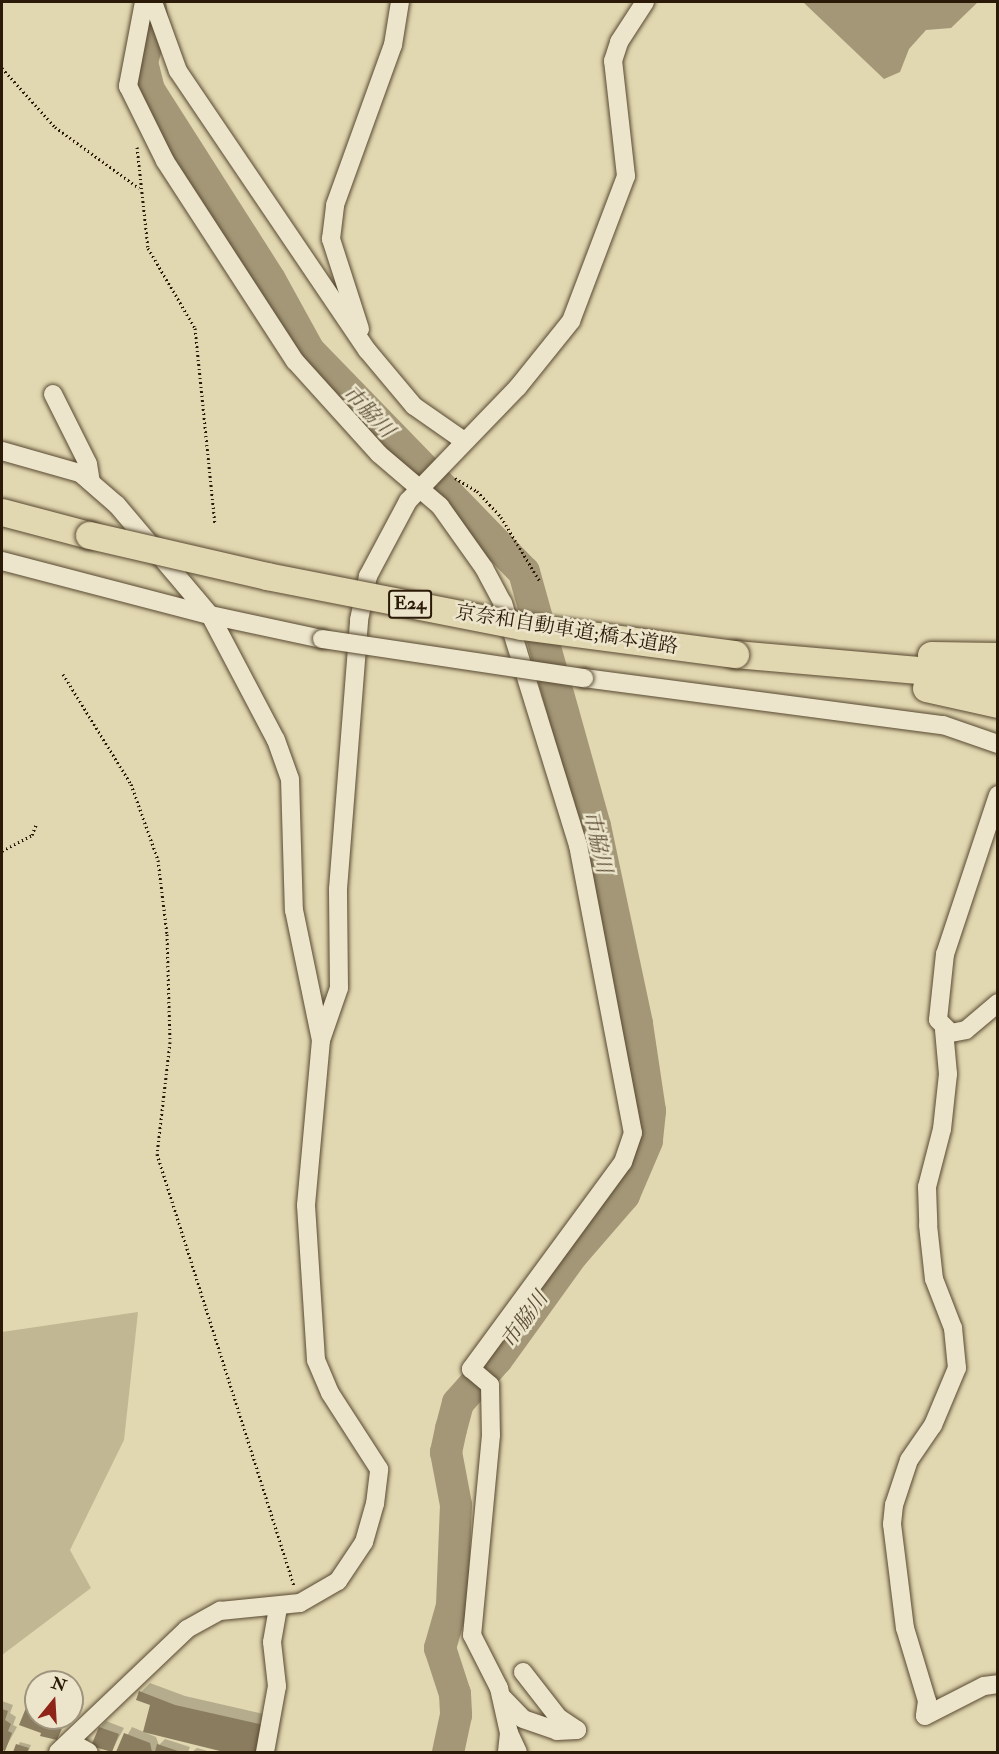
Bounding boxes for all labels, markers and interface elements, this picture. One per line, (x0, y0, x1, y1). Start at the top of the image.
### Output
water label: 市脇川 (337, 381, 399, 443)
road number: E24 (388, 589, 432, 619)
street label: 京奈和自動車道;橋本道路 (454, 600, 680, 658)
water label: 市脇川 (578, 808, 616, 876)
water label: 市脇川 (496, 1287, 554, 1353)
north arrow (24, 1670, 84, 1730)
text: N (49, 1673, 69, 1697)

